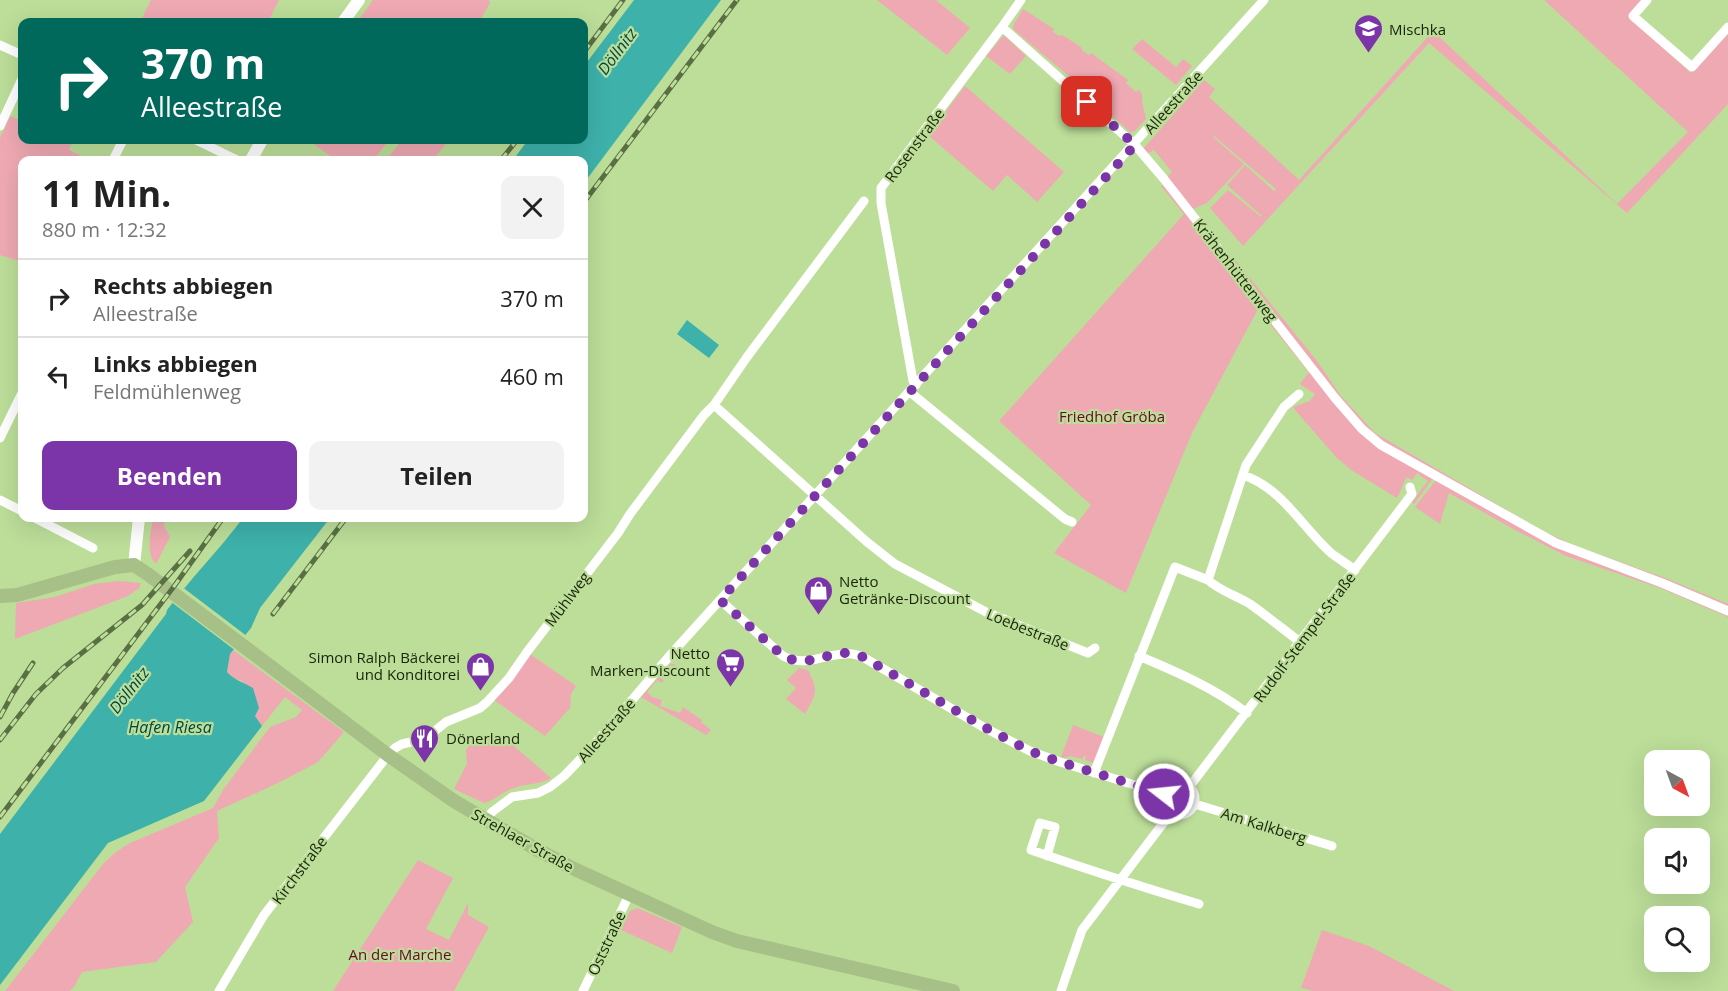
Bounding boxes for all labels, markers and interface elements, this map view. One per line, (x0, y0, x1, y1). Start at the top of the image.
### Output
school or university icon: Mischka (1352, 13, 1384, 55)
place label: Mischka (1389, 19, 1446, 39)
water label: Döllnitz (592, 22, 642, 79)
text: 370 m (141, 34, 265, 91)
icon: right (42, 42, 120, 120)
street label: Alleestraße (1139, 66, 1207, 138)
pin (1061, 76, 1112, 127)
icon: arrive (1070, 85, 1103, 118)
text: Alleestraße (141, 88, 283, 125)
street label: Rosenstraße (880, 104, 948, 186)
text: 11 Min. (42, 169, 171, 218)
button: close (501, 176, 564, 239)
street label: Krähenhüttenweg (1190, 214, 1282, 326)
text: 880 m · 12:32 (42, 216, 167, 243)
text: Rechts abbiegen (93, 270, 273, 300)
icon: right (42, 282, 75, 315)
text: 370 m (500, 283, 564, 313)
text: Alleestraße (93, 300, 198, 327)
text: Links abbiegen (93, 348, 258, 378)
icon: left (42, 360, 75, 393)
text: 460 m (500, 361, 564, 391)
text: Feldmühlenweg (93, 378, 241, 405)
park label: Friedhof Gröba (1059, 406, 1165, 426)
button: Beenden (42, 441, 297, 510)
button: Teilen (309, 441, 564, 510)
street label: Mühlweg (540, 567, 594, 631)
street label: Rudolf-Stempel-Straße (1248, 568, 1360, 706)
place label: Netto Getränke-Discount (839, 571, 970, 608)
shop icon: Netto Getränke-Discount (802, 574, 834, 616)
street label: Loebestraße (984, 603, 1072, 655)
place label: Netto Marken-Discount (590, 643, 710, 680)
supermarket icon: Netto Marken-Discount (715, 646, 747, 688)
place label: Simon Ralph Bäckerei und Konditorei (308, 647, 460, 684)
shop icon: Simon Ralph Bäckerei und Konditorei (465, 650, 497, 692)
water label: Döllnitz (104, 661, 155, 718)
street label: Alleestraße (573, 694, 639, 766)
water label: Hafen Riesa (128, 716, 212, 738)
restaurant icon: Dönerland (409, 722, 441, 764)
place label: Dönerland (446, 728, 520, 748)
north arrow (1644, 750, 1710, 816)
map controls (1644, 750, 1710, 972)
position arrow (1132, 762, 1196, 826)
street label: Am Kalkberg (1219, 803, 1309, 847)
street label: Strehlaer Straße (468, 804, 578, 876)
button: sound (1644, 828, 1710, 894)
street label: Kirchstraße (267, 832, 331, 908)
button: search (1644, 906, 1710, 972)
street label: Oststraße (582, 908, 630, 978)
park label: An der Marche (349, 944, 451, 964)

